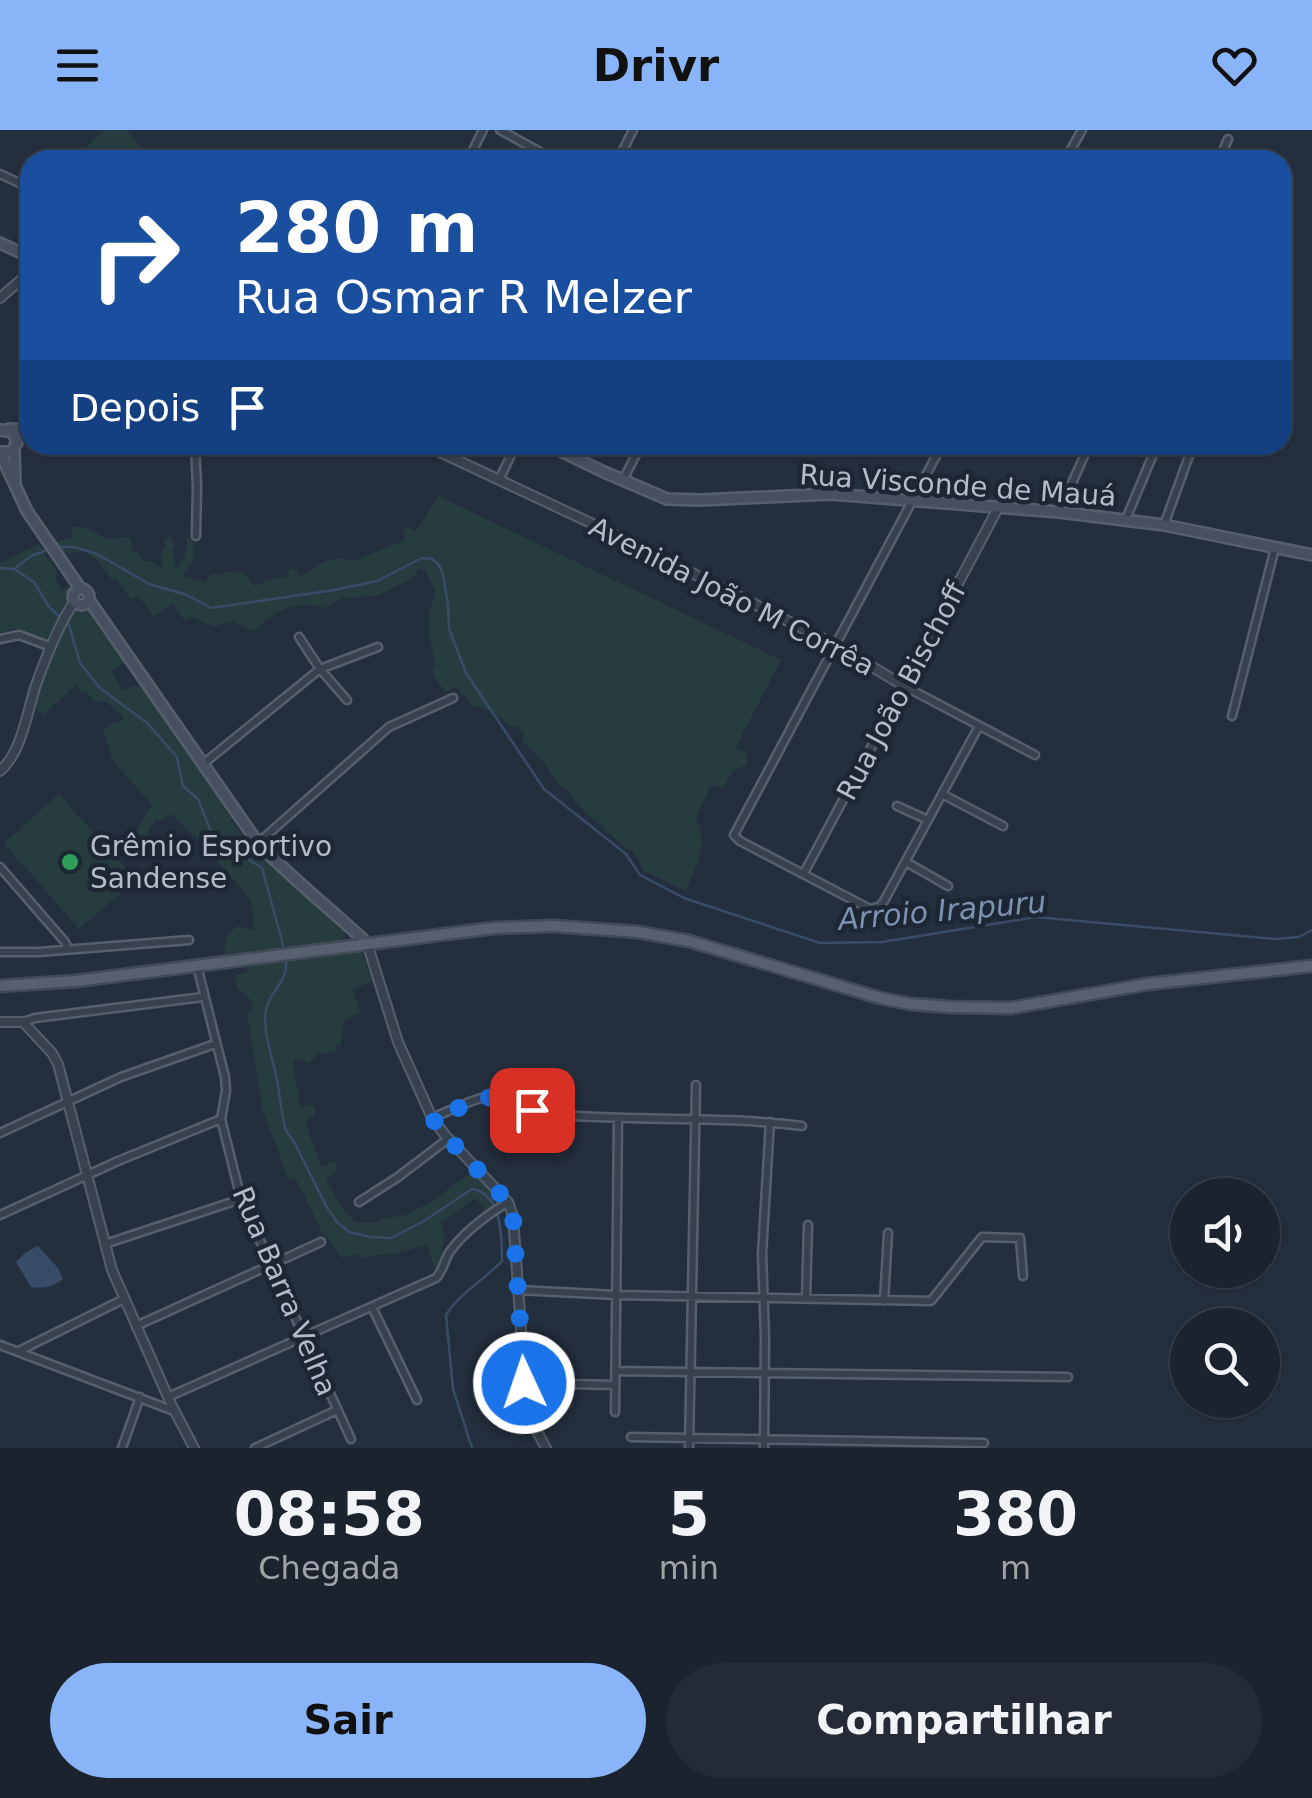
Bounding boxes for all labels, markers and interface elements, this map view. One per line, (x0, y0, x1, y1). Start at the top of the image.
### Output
icon: menu (50, 38, 105, 93)
icon: heart (1207, 38, 1262, 93)
text: Drivr (593, 39, 719, 92)
text: 280 m (235, 187, 478, 269)
icon: right (70, 190, 200, 320)
text: Rua Osmar R Melzer (235, 271, 692, 324)
icon: arrive (220, 380, 275, 435)
text: Depois (70, 386, 200, 430)
street label: Rua Visconde de Mauá (799, 458, 1117, 513)
street label: Avenida João M Corrêa (584, 510, 880, 683)
street label: Rua João Bischoff (830, 576, 973, 806)
place label: Grêmio Esportivo Sandense (90, 830, 332, 895)
marker: Grêmio Esportivo Sandense (59, 851, 81, 873)
water label: Arroio Irapuru (834, 884, 1047, 937)
pin (490, 1068, 575, 1153)
icon: arrive (505, 1083, 560, 1138)
map controls (1170, 1178, 1280, 1418)
button: sound (1170, 1178, 1280, 1288)
street label: Rua Barra Velha (226, 1182, 343, 1401)
button: search (1170, 1308, 1280, 1418)
position arrow (472, 1331, 576, 1435)
text: 08:58 (234, 1479, 425, 1549)
text: 5 (668, 1479, 710, 1549)
text: 380 (953, 1479, 1078, 1549)
text: Chegada (258, 1549, 400, 1587)
text: min (659, 1549, 719, 1587)
text: m (1000, 1549, 1031, 1587)
button: Sair (50, 1663, 646, 1778)
button: Compartilhar (666, 1663, 1262, 1778)

